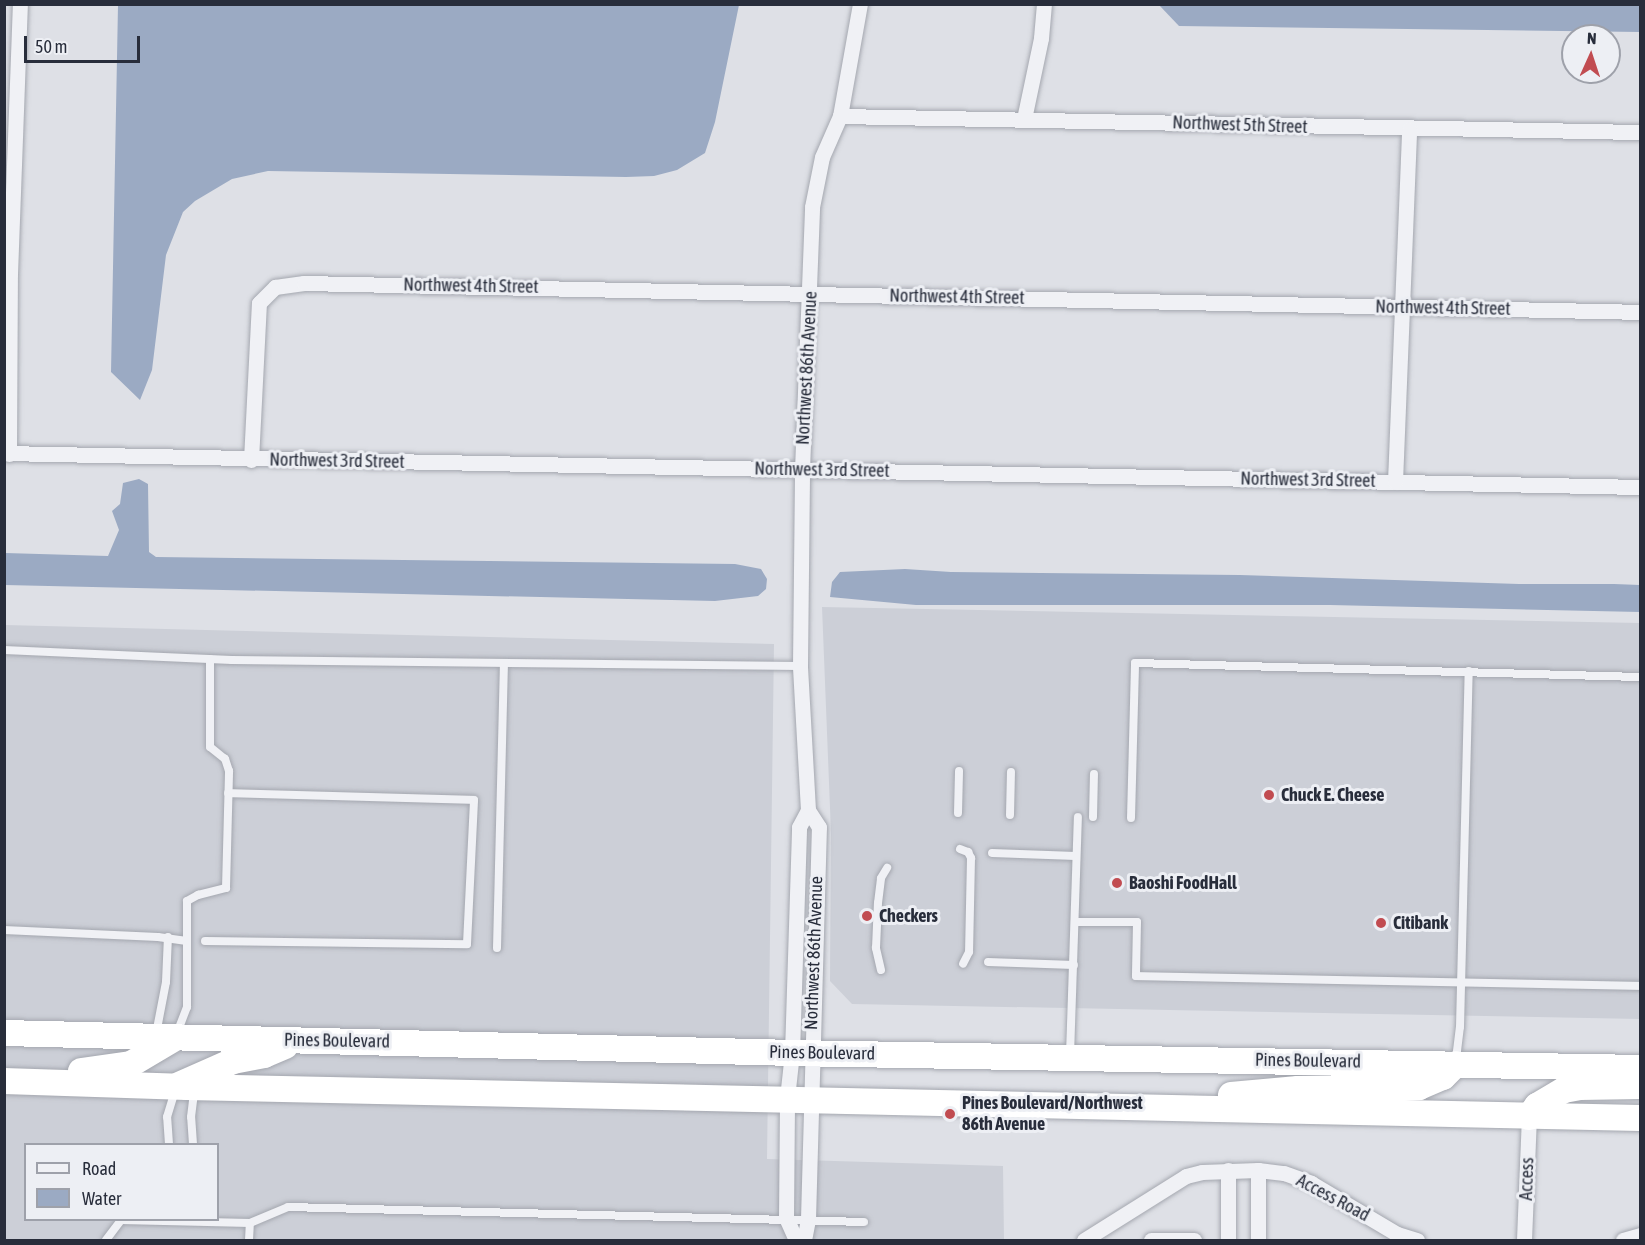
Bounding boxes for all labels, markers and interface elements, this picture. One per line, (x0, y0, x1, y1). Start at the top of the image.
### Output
scale bar (27, 24, 142, 62)
north arrow (1561, 24, 1621, 84)
text: N (1587, 29, 1597, 47)
text: 50 m (35, 36, 67, 57)
street label: Northwest 5th Street (1172, 112, 1308, 138)
street label: Northwest 4th Street (403, 274, 539, 298)
street label: Northwest 4th Street (889, 285, 1025, 309)
street label: Northwest 86th Avenue (792, 291, 822, 445)
street label: Northwest 4th Street (1375, 296, 1511, 320)
street label: Northwest 3rd Street (269, 449, 405, 473)
street label: Northwest 3rd Street (754, 458, 890, 482)
street label: Northwest 3rd Street (1240, 468, 1376, 492)
place label: Chuck E. Cheese (1281, 784, 1385, 806)
marker: Chuck E. Cheese (1262, 788, 1276, 802)
place label: Baoshi FoodHall (1129, 872, 1237, 894)
street label: Northwest 86th Avenue (801, 876, 827, 1030)
marker: Baoshi FoodHall (1110, 876, 1124, 890)
place label: Checkers (879, 905, 938, 927)
marker: Checkers (860, 909, 874, 923)
place label: Citibank (1393, 912, 1448, 934)
marker: Citibank (1374, 916, 1388, 930)
street label: Pines Boulevard (284, 1029, 390, 1053)
street label: Pines Boulevard (769, 1041, 875, 1065)
street label: Pines Boulevard (1255, 1049, 1361, 1073)
place label: Pines Boulevard/Northwest 86th Avenue (962, 1093, 1143, 1136)
marker: Pines Boulevard/Northwest 86th Avenue (943, 1107, 957, 1121)
legend (24, 1143, 219, 1221)
street label: Access (1515, 1157, 1539, 1201)
text: Road (82, 1158, 116, 1179)
street label: Access Road (1293, 1170, 1373, 1226)
text: Water (82, 1188, 121, 1209)

